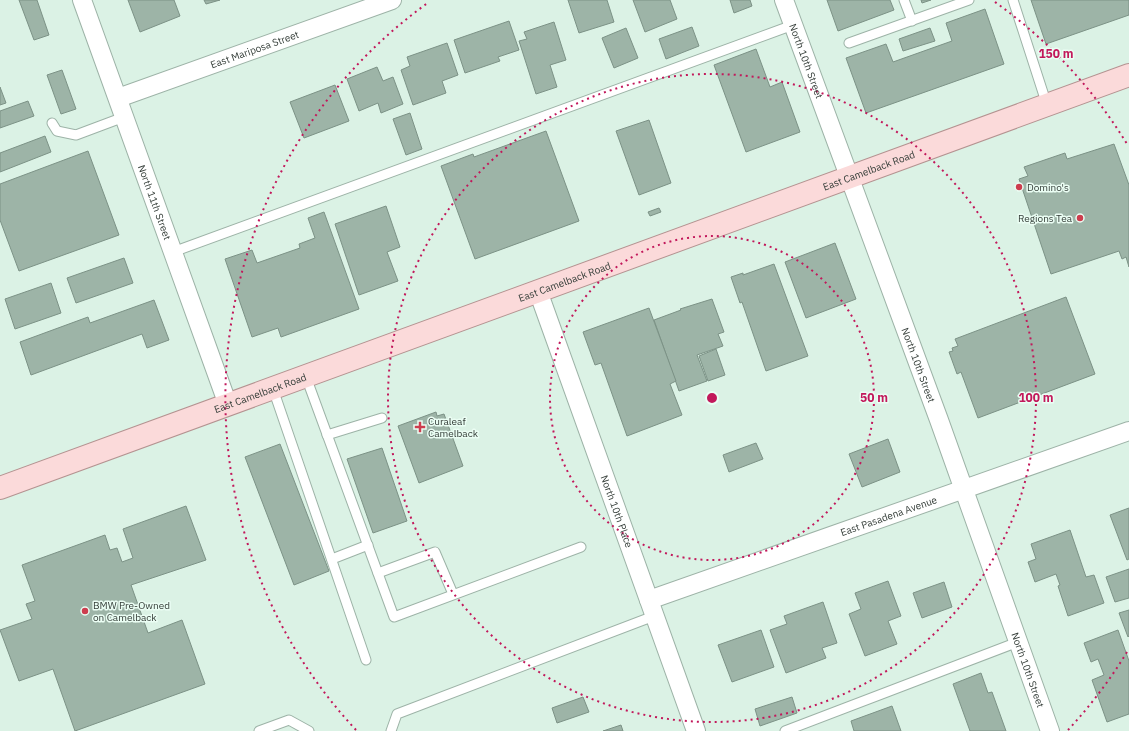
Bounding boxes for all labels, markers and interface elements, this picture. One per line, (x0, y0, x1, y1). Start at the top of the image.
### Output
street label: North 10th Street (787, 22, 826, 101)
street label: East Mariposa Street (209, 27, 301, 71)
text: 150 m (1038, 46, 1074, 61)
street label: East Camelback Road (821, 147, 917, 193)
street label: North 11th Street (135, 163, 175, 242)
place label: Domino's (1027, 181, 1069, 194)
marker: Domino's (1014, 182, 1024, 192)
place label: Regions Tea (1018, 212, 1073, 225)
marker: Regions Tea (1075, 213, 1085, 223)
street label: East Camelback Road (517, 259, 612, 304)
street label: North 10th Street (899, 326, 939, 405)
street label: East Camelback Road (212, 370, 308, 416)
text: 50 m (860, 390, 888, 405)
text: 100 m (1018, 390, 1054, 405)
centre of rings (705, 391, 719, 405)
place label: Curaleaf Camelback (428, 415, 479, 440)
marker: Curaleaf Camelback (415, 422, 425, 432)
street label: North 10th Place (598, 473, 636, 550)
street label: East Pasadena Avenue (839, 492, 939, 539)
place label: BMW Pre-Owned on Camelback (93, 599, 170, 624)
marker: BMW Pre-Owned on Camelback (80, 606, 90, 616)
street label: North 10th Street (1009, 630, 1048, 710)

